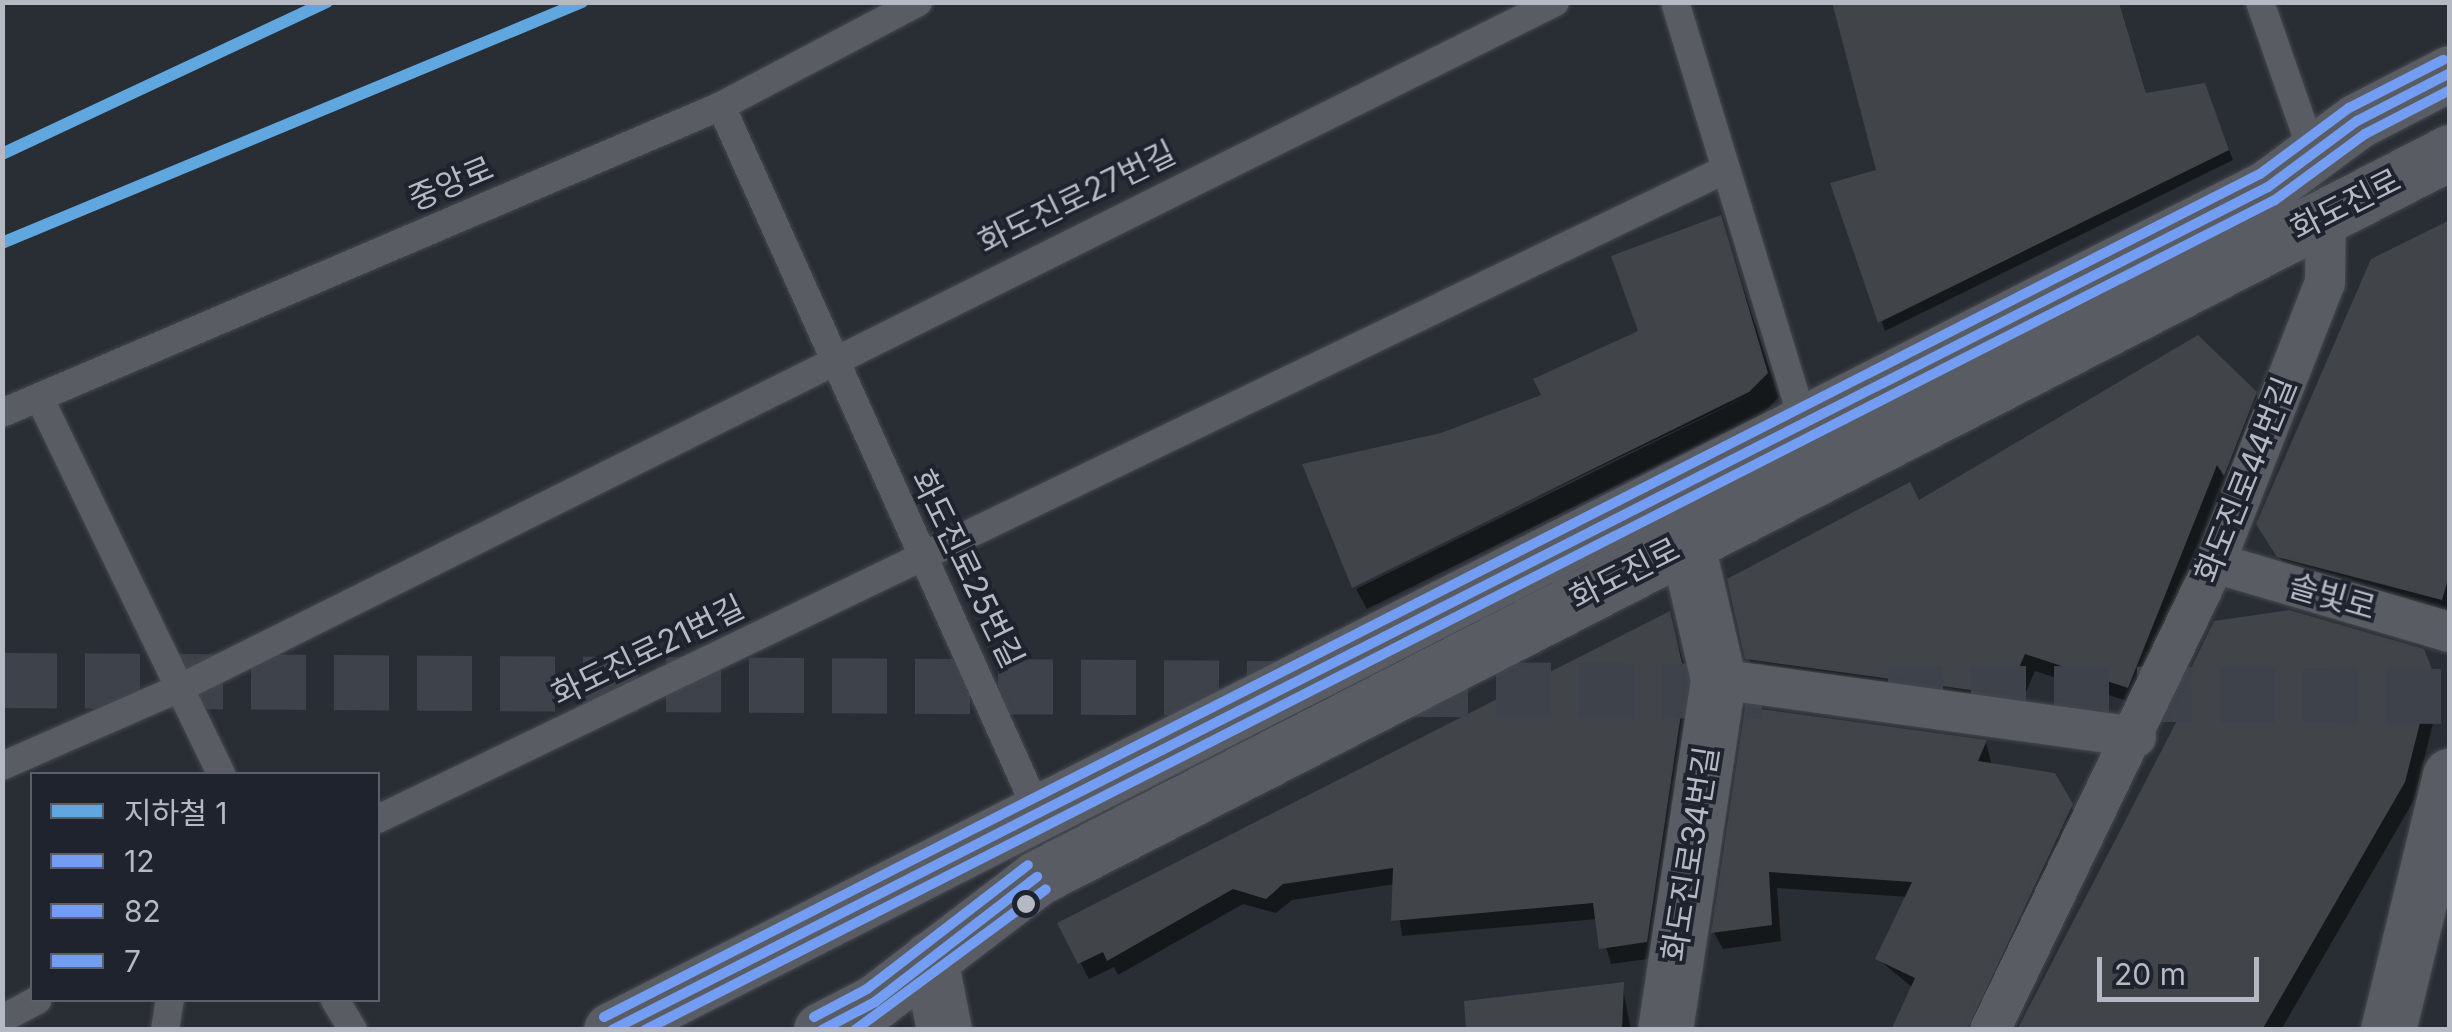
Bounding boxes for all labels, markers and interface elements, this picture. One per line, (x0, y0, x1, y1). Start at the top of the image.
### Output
street label: 화도진로27번길 (972, 134, 1182, 262)
street label: 중앙로 (403, 149, 499, 219)
street label: 화도진로 (2285, 161, 2407, 249)
street label: 화도진로44번길 (2187, 372, 2305, 588)
street label: 화도진로25번길 (902, 464, 1032, 674)
street label: 화도진로 (1564, 530, 1686, 618)
street label: 솔빛로 (2284, 566, 2380, 628)
street label: 화도진로21번길 (546, 588, 750, 714)
street label: 화도진로34번길 (1655, 744, 1727, 964)
legend (30, 772, 380, 1002)
text: 지하철 1 (124, 795, 227, 831)
text: 12 (124, 843, 155, 879)
text: 82 (124, 893, 161, 929)
unlabelled marker (1016, 894, 1036, 914)
scale bar (2102, 937, 2264, 999)
text: 7 (124, 943, 141, 979)
text: 20 m (2114, 956, 2186, 992)

